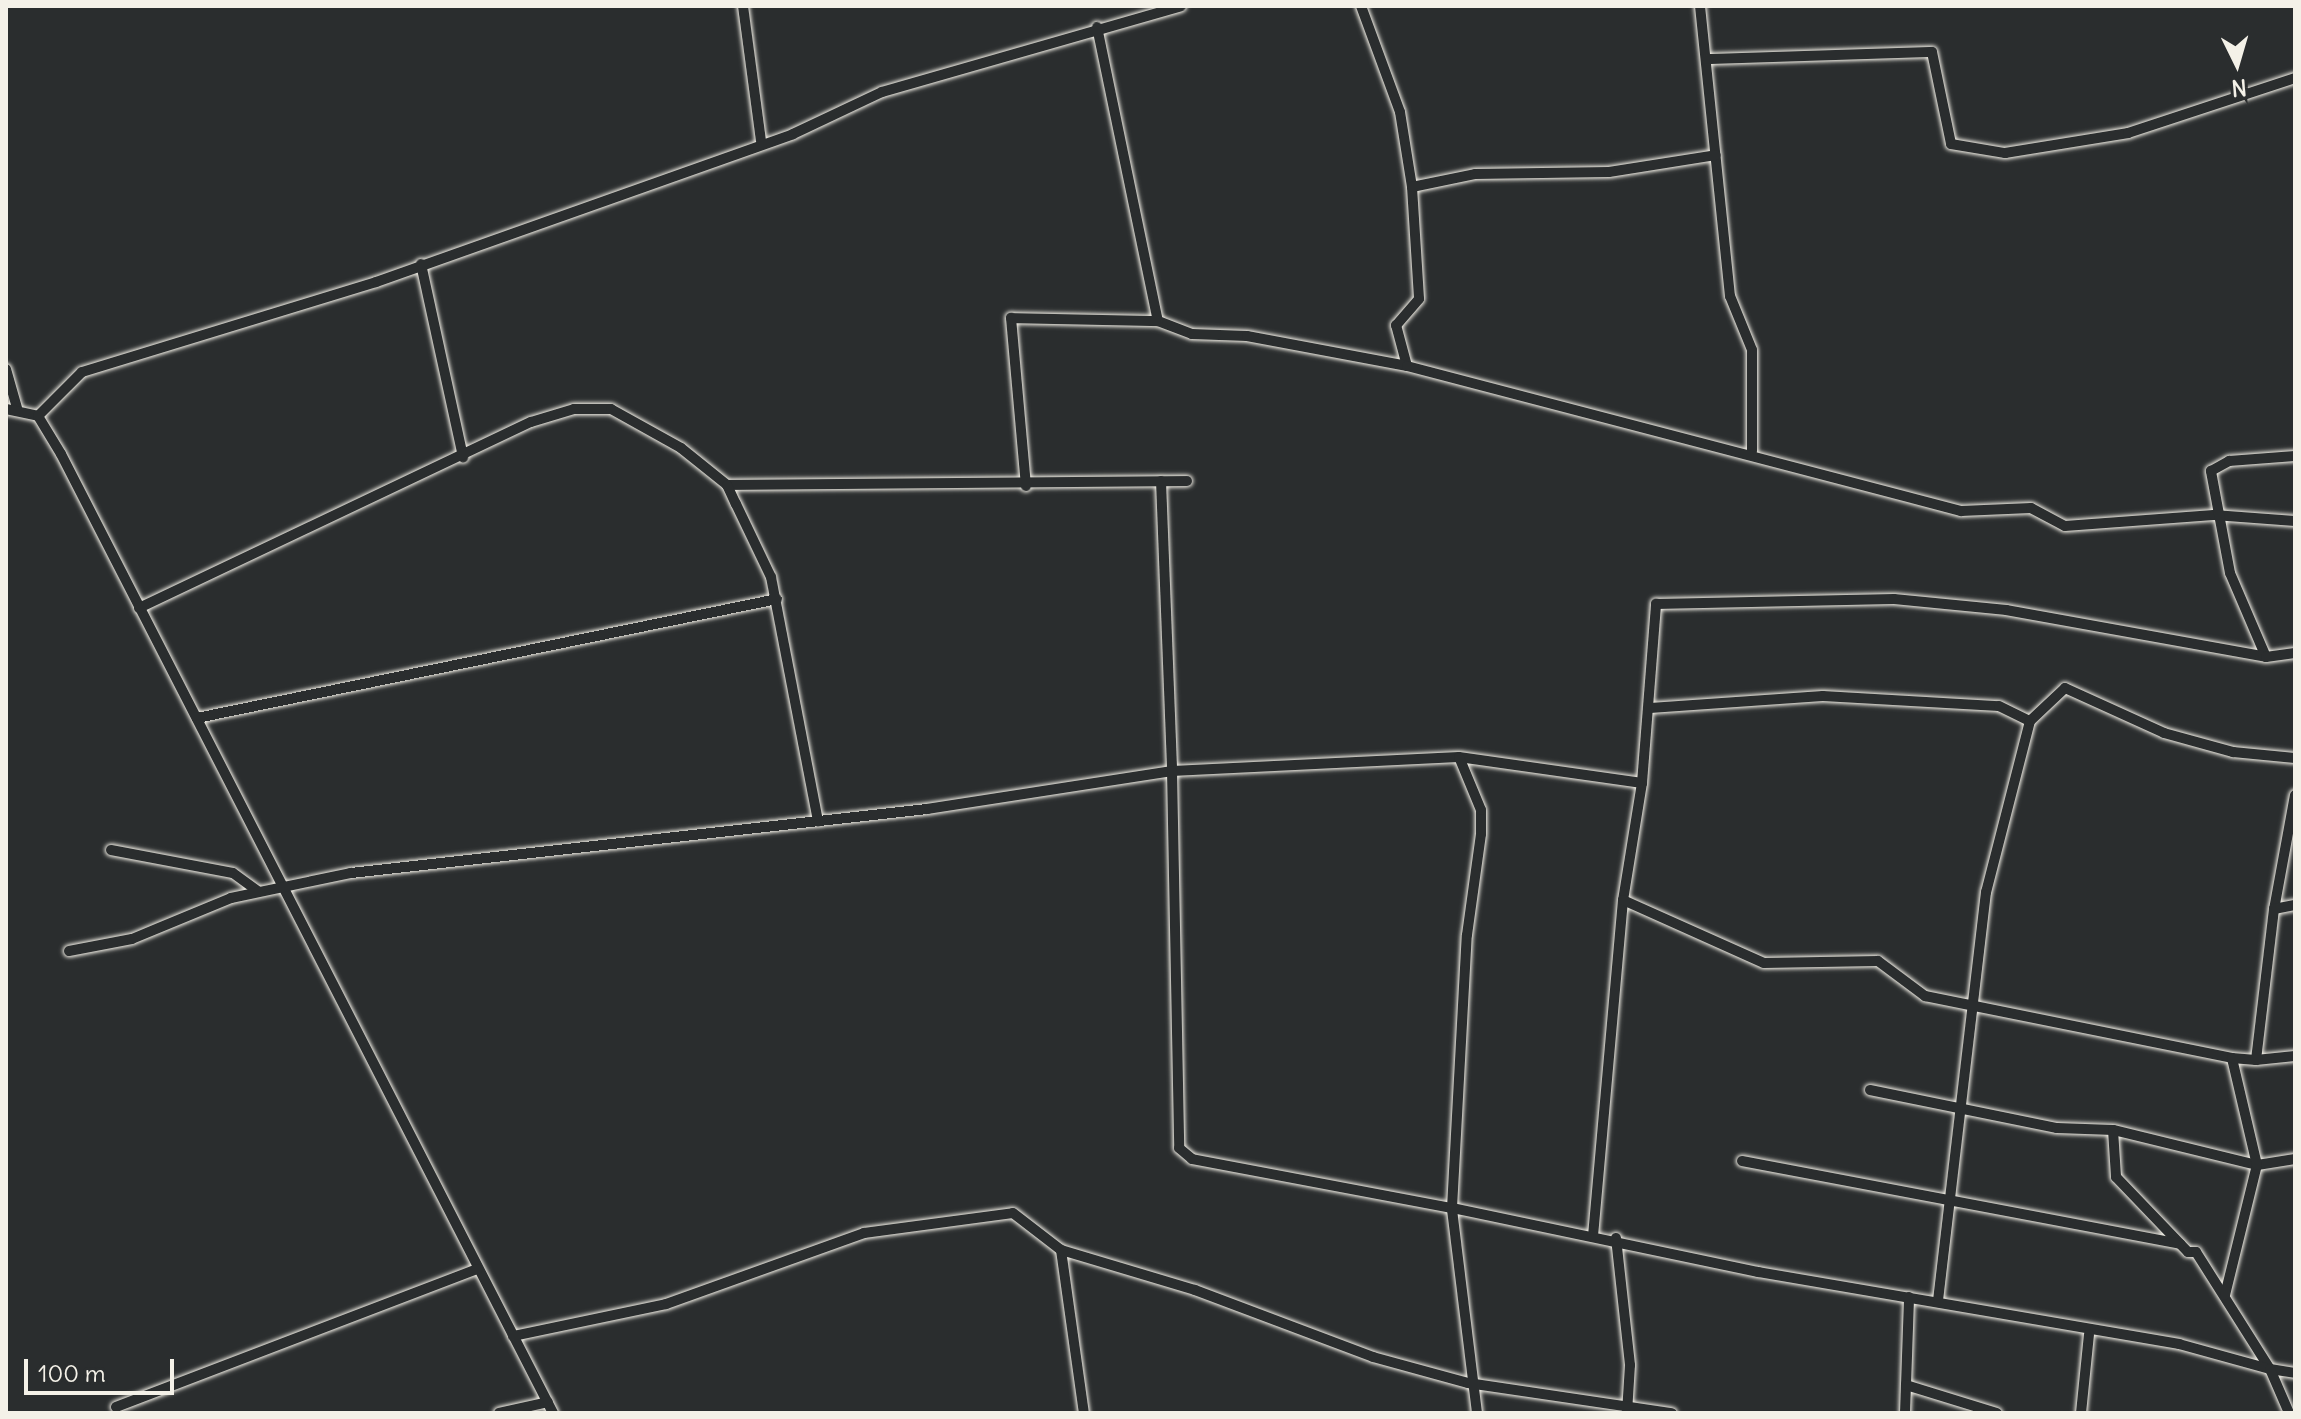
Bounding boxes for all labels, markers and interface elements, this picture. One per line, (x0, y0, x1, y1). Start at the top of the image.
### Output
north arrow (2197, 24, 2277, 104)
text: N (2230, 73, 2248, 103)
scale bar (28, 1343, 178, 1393)
text: 100 m (38, 1358, 106, 1388)

